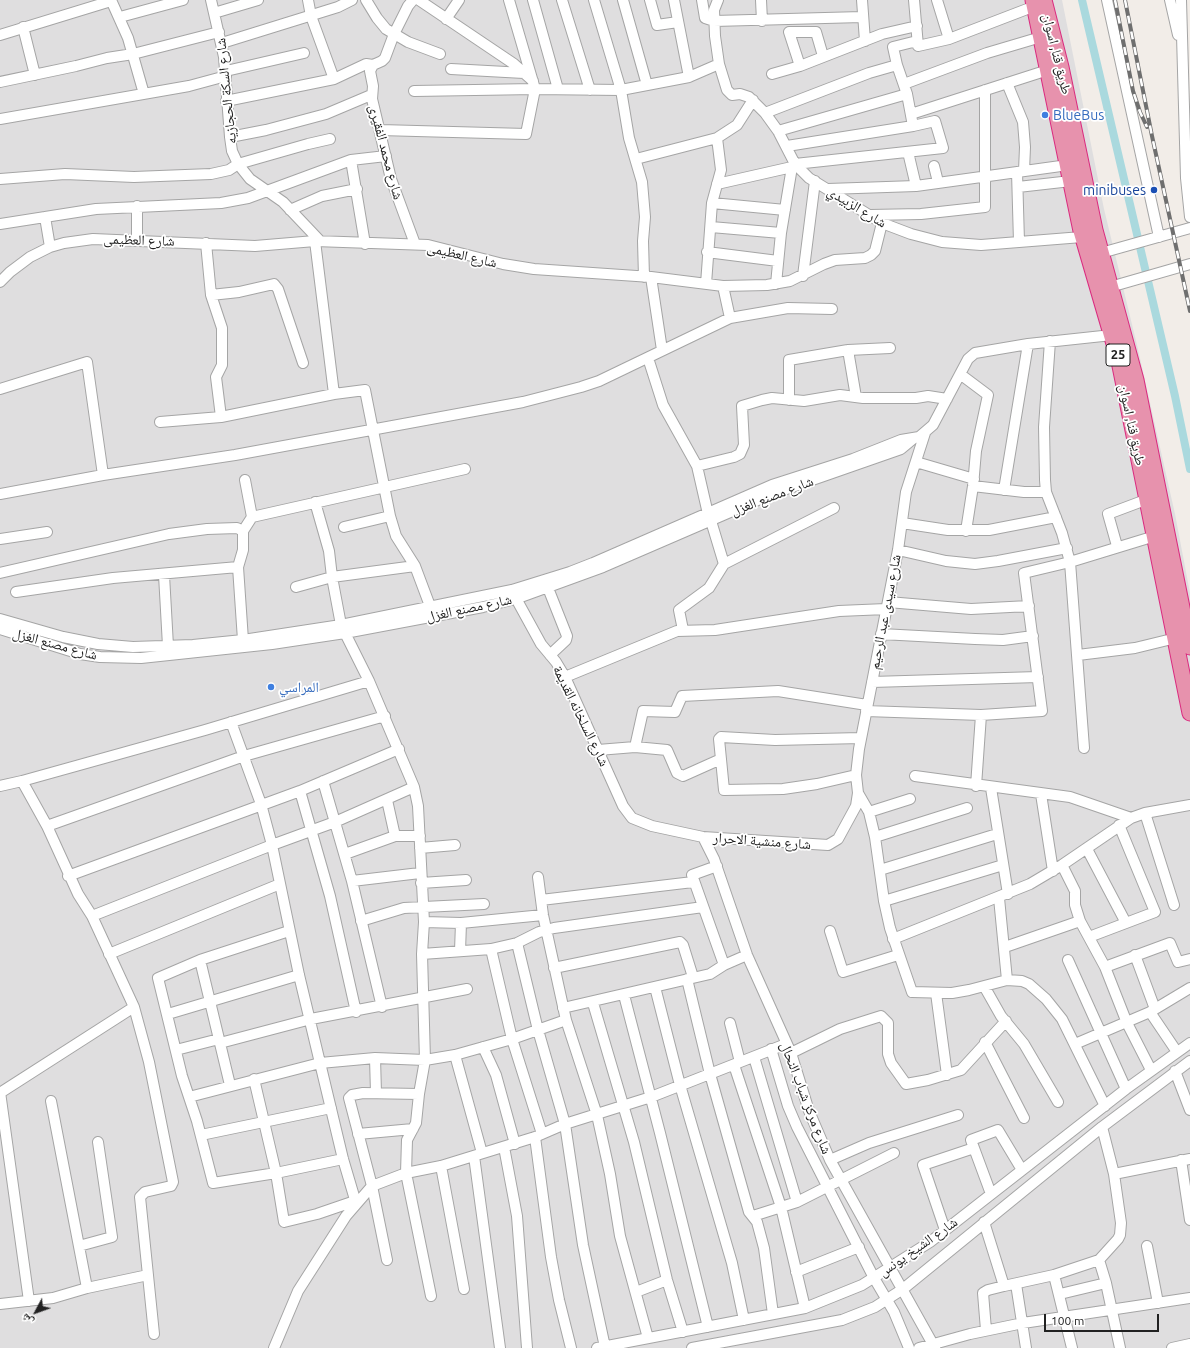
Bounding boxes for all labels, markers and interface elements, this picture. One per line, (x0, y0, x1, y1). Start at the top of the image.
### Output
street label: طريق قنا, اسوان (1039, 12, 1075, 96)
street label: شارع السكة الحجازيه (212, 37, 240, 145)
street label: شارع محمد الفقيرى (365, 103, 407, 201)
place label: BlueBus (1053, 107, 1104, 123)
marker: BlueBus (1040, 110, 1050, 120)
place label: minibuses (1083, 182, 1146, 198)
street label: شارع الزبيدي (824, 183, 890, 231)
marker: minibuses (1149, 185, 1159, 195)
street label: شارع العظيمى (103, 230, 175, 250)
street label: شارع العظيمى (425, 239, 499, 271)
road number: 25 (1106, 344, 1130, 366)
street label: طريق قنا, اسوان (1115, 383, 1149, 467)
street label: شارع مصنع الغزل (728, 473, 816, 519)
street label: شارع سيدى عبد الرحيم (866, 553, 904, 671)
street label: شارع مصنع الغزل (425, 591, 513, 625)
street label: شارع مصنع الغزل (11, 625, 99, 663)
street label: شارع السلخانه القديمة (549, 663, 613, 769)
place label: المراسي (279, 679, 319, 695)
marker: المراسي (266, 682, 276, 692)
street label: شارع منشية الاحرار (713, 829, 811, 853)
street label: شارع مركز شباب النحال (777, 1039, 835, 1157)
street label: شارع الشيخ يونس (875, 1214, 961, 1280)
north arrow (16, 1292, 56, 1332)
scale bar (1046, 1306, 1161, 1332)
text: ش (19, 1312, 35, 1328)
text: 100 m (1051, 1314, 1084, 1327)

